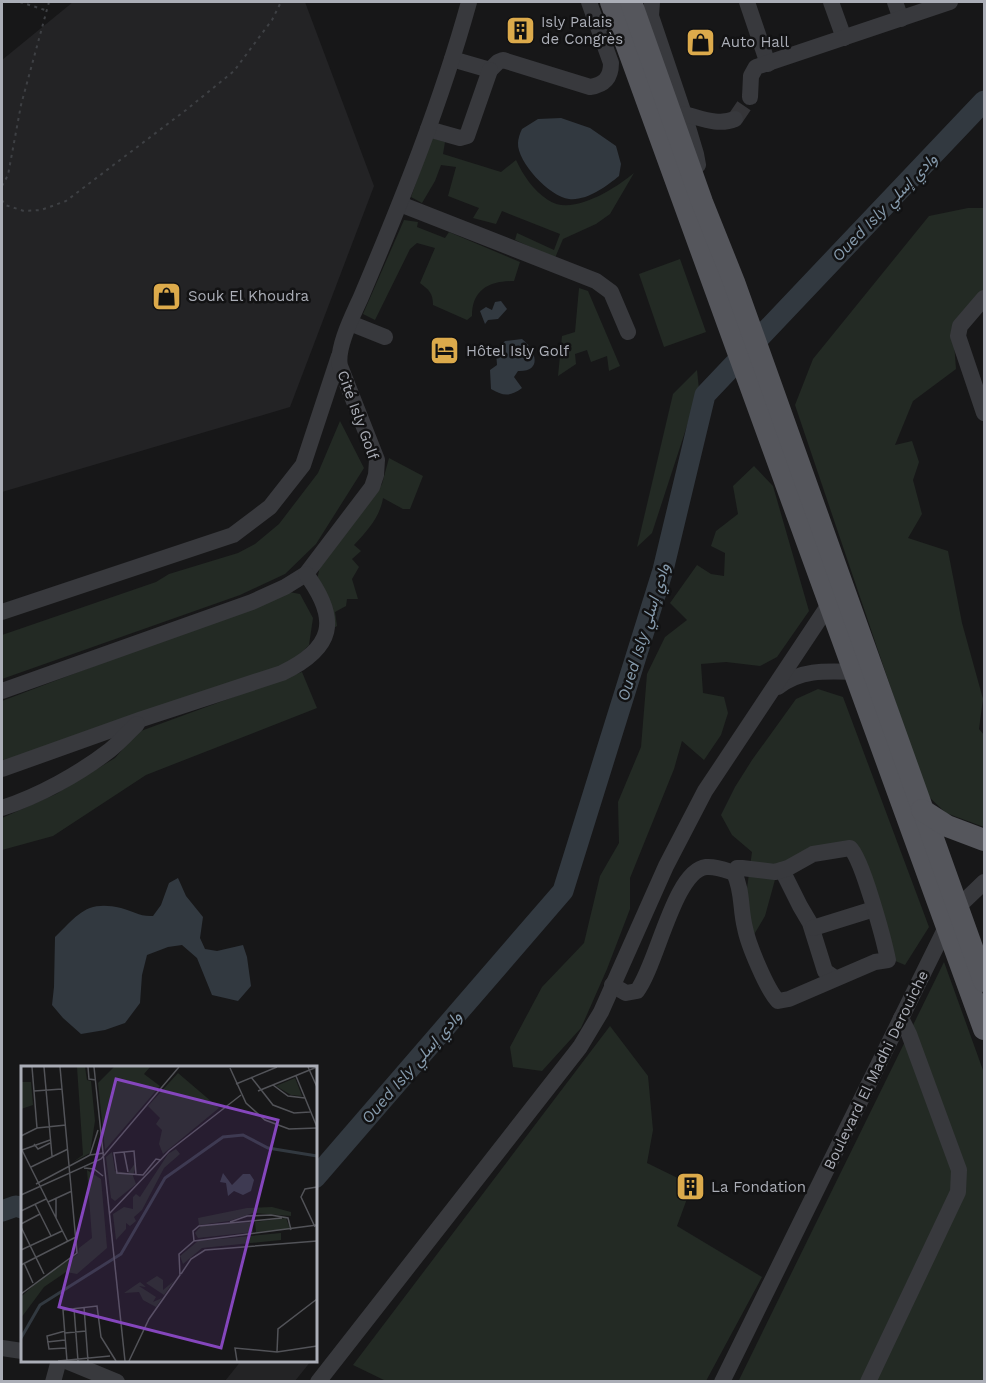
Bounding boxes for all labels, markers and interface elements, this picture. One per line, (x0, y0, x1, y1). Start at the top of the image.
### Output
place label: Isly Palais de Congrès (541, 13, 623, 48)
building icon: Isly Palais de Congrès (504, 15, 536, 47)
shop icon: Auto Hall (684, 26, 716, 58)
place label: Auto Hall (721, 33, 789, 51)
water label: Oued Isly وادي إسلي (828, 149, 944, 268)
shop icon: Souk El Khoudra (151, 280, 183, 312)
place label: Souk El Khoudra (188, 287, 310, 305)
hotel icon: Hôtel Isly Golf (429, 335, 461, 367)
place label: Hôtel Isly Golf (466, 342, 569, 360)
street label: Cité Isly Golf (334, 368, 382, 462)
water label: Oued Isly وادي إسلي (614, 561, 677, 704)
street label: Boulevard El Madhi Derouiche (820, 968, 932, 1172)
water label: Oued Isly وادي إسلي (357, 1007, 468, 1130)
inset map (21, 1066, 316, 1362)
building icon: La Fondation (674, 1171, 706, 1203)
place label: La Fondation (711, 1178, 806, 1196)

